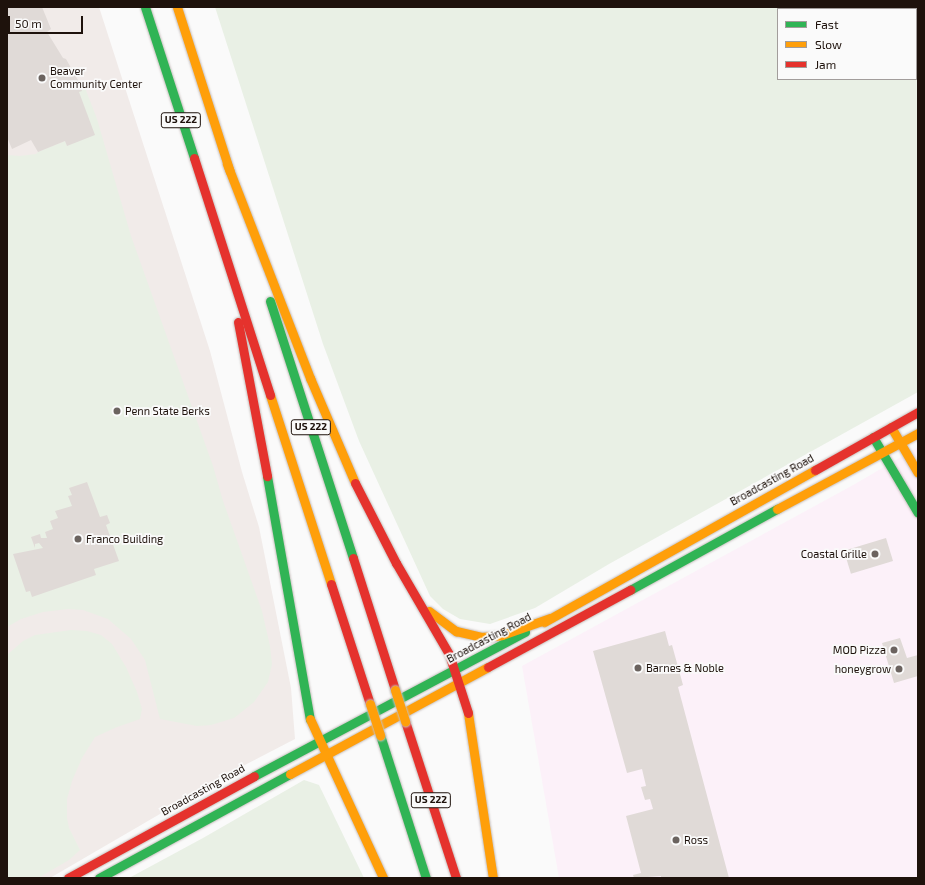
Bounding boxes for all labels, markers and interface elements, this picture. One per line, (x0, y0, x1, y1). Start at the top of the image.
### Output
scale bar (10, 8, 85, 34)
legend (777, 8, 917, 80)
text: 50 m (15, 16, 42, 30)
text: Fast (815, 17, 838, 31)
text: Slow (815, 37, 842, 51)
text: Jam (815, 57, 836, 71)
place label: Beaver Community Center (50, 65, 143, 91)
marker: Beaver Community Center (37, 73, 47, 83)
road number: US 222 (160, 112, 202, 128)
place label: Penn State Berks (125, 404, 210, 418)
marker: Penn State Berks (112, 406, 122, 416)
road number: US 222 (290, 419, 332, 435)
street label: Broadcasting Road (728, 451, 816, 509)
place label: Franco Building (86, 532, 163, 546)
marker: Franco Building (73, 534, 83, 544)
place label: Coastal Grille (800, 547, 867, 561)
marker: Coastal Grille (870, 549, 880, 559)
street label: Broadcasting Road (444, 610, 534, 666)
place label: MOD Pizza (833, 643, 886, 657)
marker: MOD Pizza (889, 645, 899, 655)
place label: Barnes & Noble (646, 661, 724, 675)
place label: honeygrow (835, 662, 891, 676)
marker: Barnes & Noble (633, 663, 643, 673)
marker: honeygrow (894, 664, 904, 674)
street label: Broadcasting Road (159, 761, 247, 819)
road number: US 222 (410, 792, 452, 808)
place label: Ross (684, 833, 708, 847)
marker: Ross (671, 835, 681, 845)

